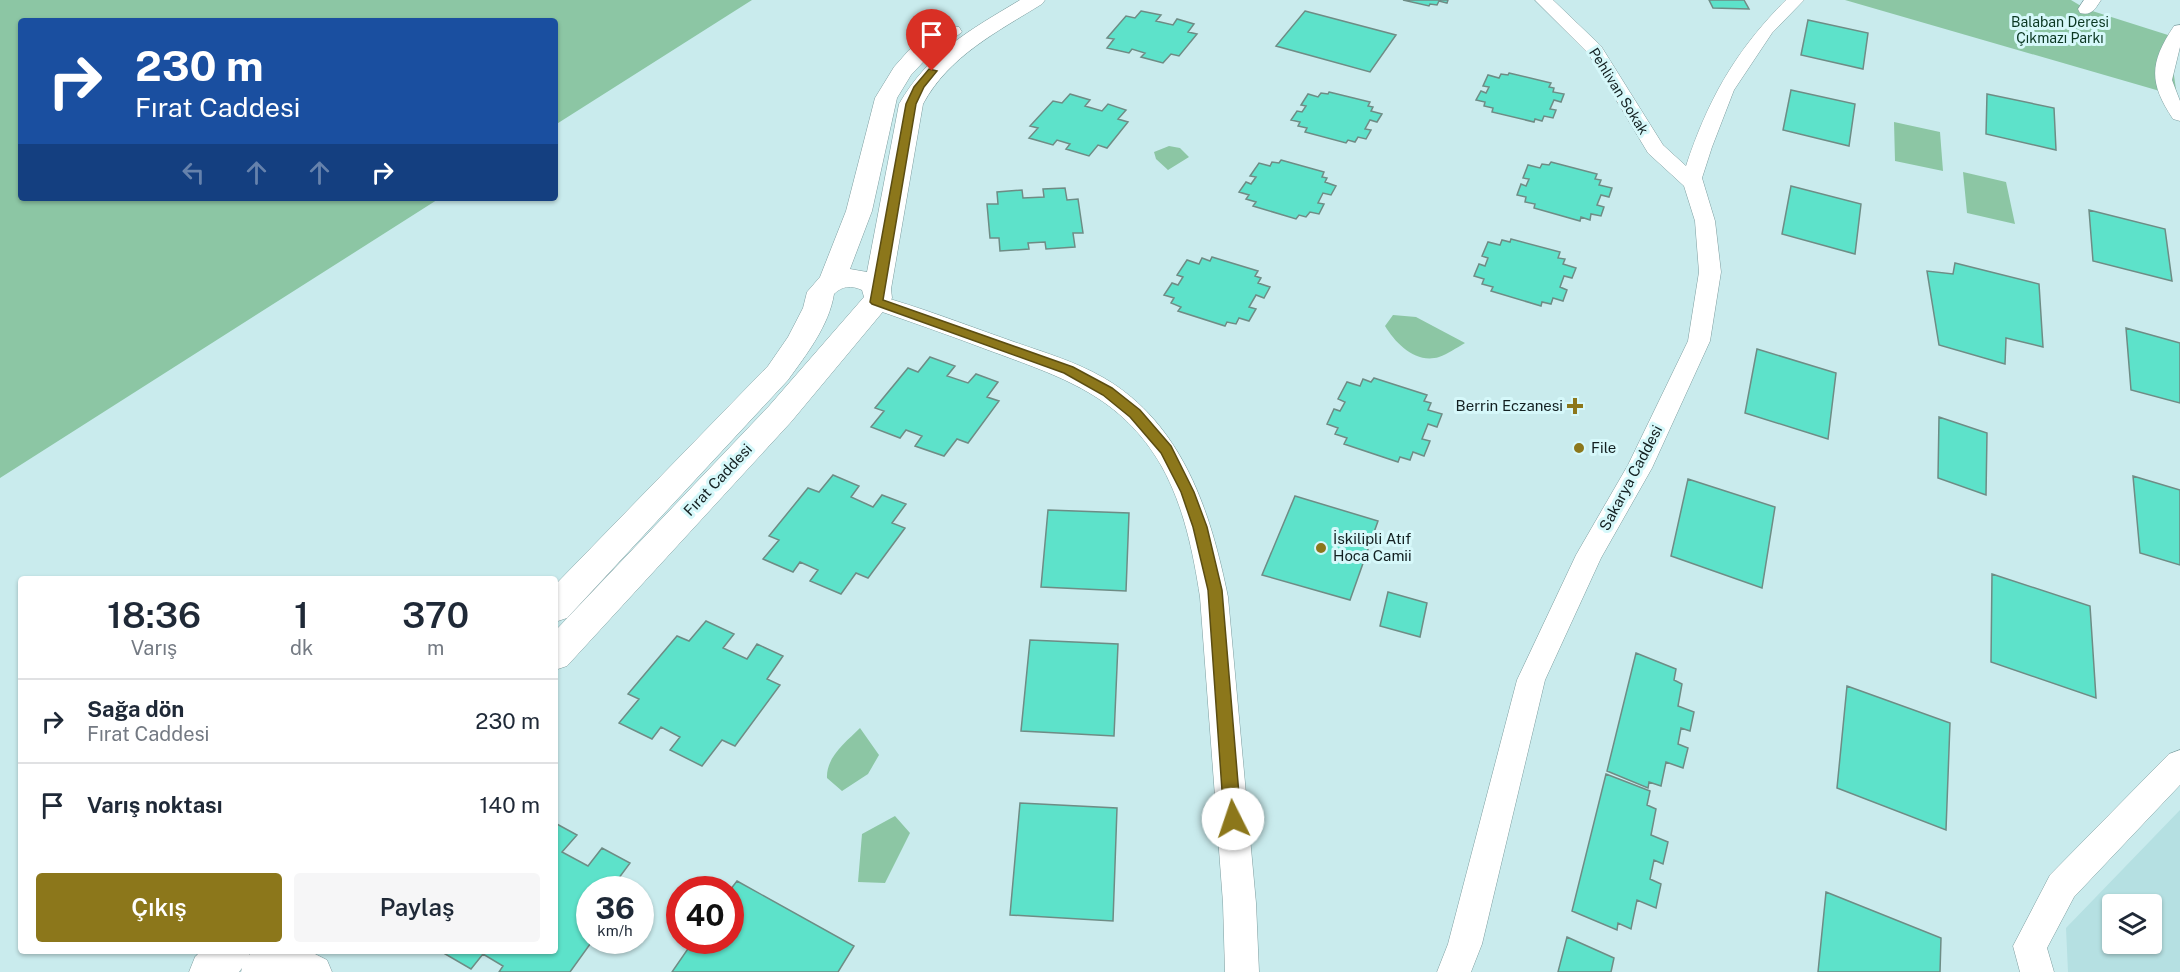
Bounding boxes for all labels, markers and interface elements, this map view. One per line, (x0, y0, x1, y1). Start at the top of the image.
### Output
pin (906, 9, 957, 71)
park label: Balaban Deresi Çıkmazı Parkı (2011, 14, 2109, 46)
icon: arrive (915, 18, 948, 51)
text: 230 m (135, 41, 264, 90)
icon: right (36, 42, 114, 120)
street label: Pehlivan Sokak (1586, 45, 1652, 137)
text: Fırat Caddesi (135, 91, 300, 123)
icon: left (177, 156, 210, 189)
icon: ahead (240, 156, 273, 189)
icon: ahead (303, 156, 336, 189)
icon: right (366, 156, 399, 189)
place label: Berrin Eczanesi (1456, 397, 1563, 414)
marker: Berrin Eczanesi (1568, 399, 1582, 413)
street label: Sakarya Caddesi (1596, 422, 1665, 533)
place label: File (1591, 439, 1616, 456)
street label: Fırat Caddesi (680, 440, 755, 519)
marker: File (1572, 441, 1586, 455)
place label: İskilipli Atıf Hoca Camii (1333, 529, 1412, 564)
marker: İskilipli Atıf Hoca Camii (1314, 541, 1328, 555)
text: 18:36 (107, 594, 201, 636)
text: 1 (294, 594, 309, 636)
text: 370 (402, 594, 469, 636)
text: Varış (131, 636, 177, 660)
text: dk (290, 636, 313, 660)
text: m (427, 636, 444, 660)
text: Sağa dön (87, 696, 184, 722)
icon: right (36, 705, 69, 738)
text: 230 m (475, 708, 540, 734)
text: Fırat Caddesi (87, 722, 209, 746)
position arrow (1201, 787, 1265, 851)
icon: arrive (36, 789, 69, 822)
text: Varış noktası (87, 792, 222, 818)
text: 140 m (479, 792, 540, 818)
button: Çıkış (36, 873, 282, 942)
button: Paylaş (294, 873, 540, 942)
speed limit sign: 40 (666, 876, 744, 954)
text: 36 (595, 890, 635, 926)
map controls (2102, 894, 2162, 954)
button: layers (2102, 894, 2162, 954)
text: km/h (597, 922, 633, 939)

